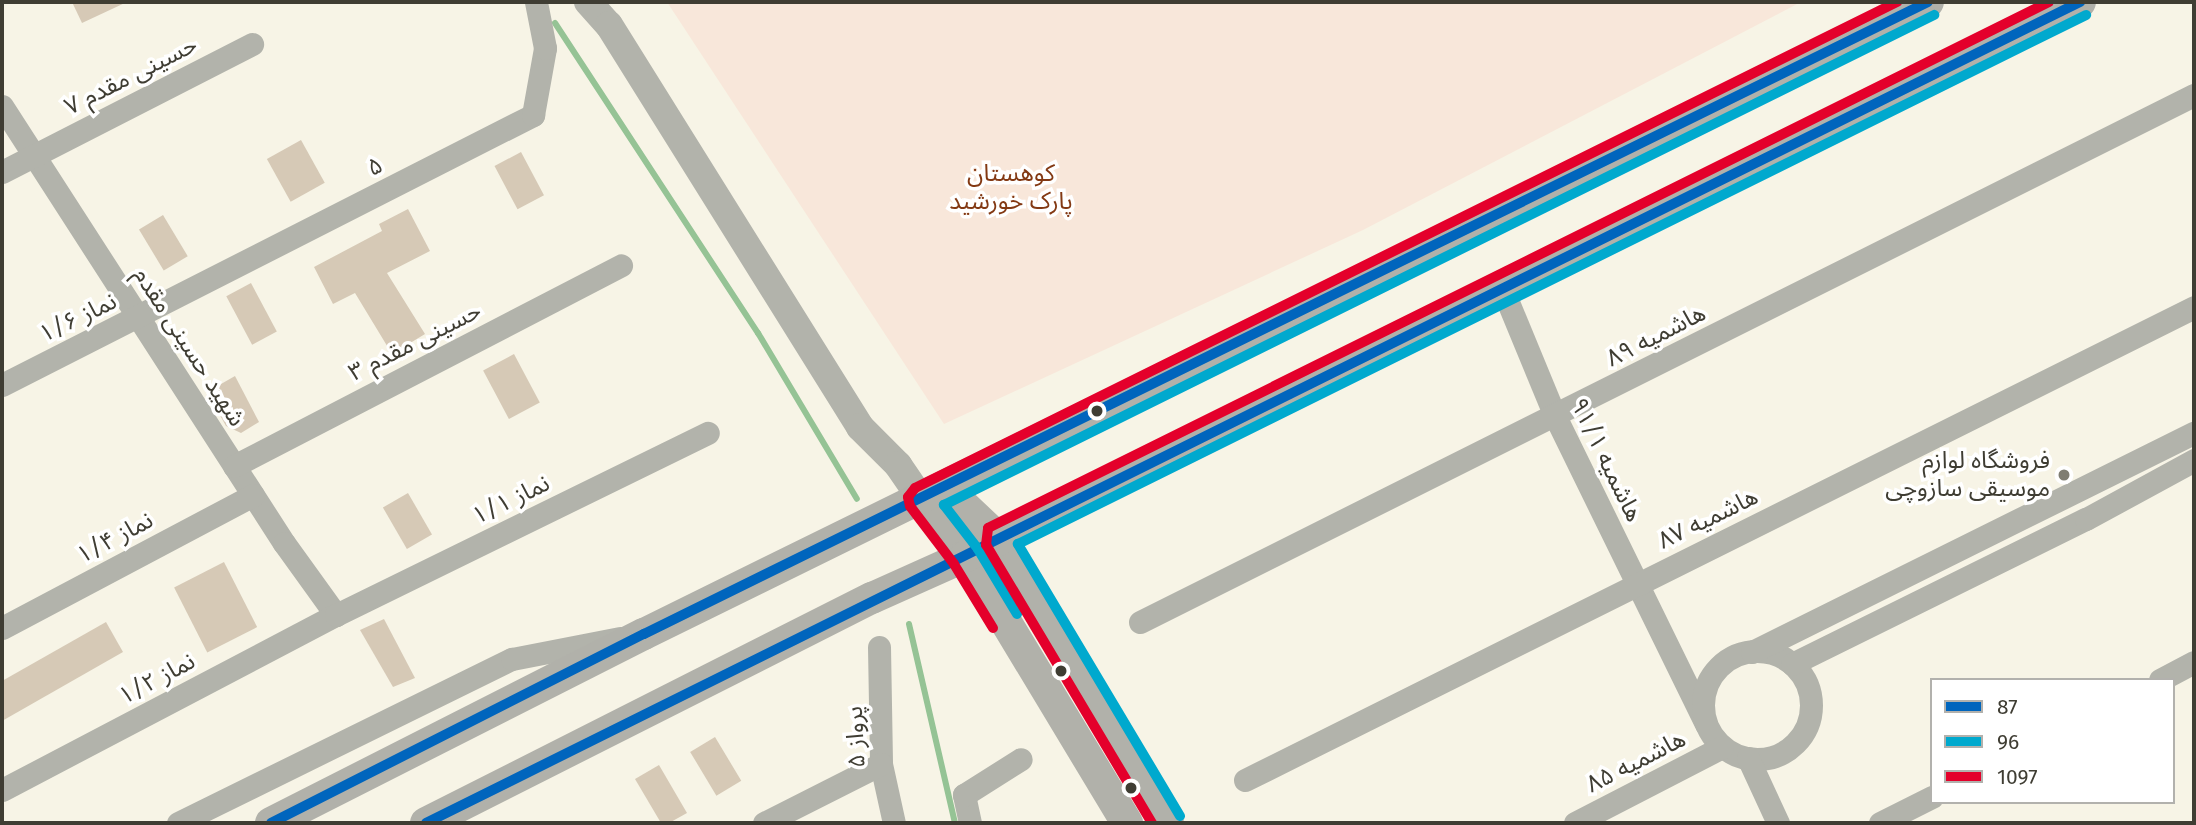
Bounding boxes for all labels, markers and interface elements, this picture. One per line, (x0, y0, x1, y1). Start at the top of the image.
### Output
street label: حسینی مقدم ۷ (60, 30, 202, 122)
street label: ۵ (362, 151, 388, 183)
park label: کوهستان پارک خورشید (949, 160, 1073, 216)
street label: شهید حسینی مقدم (127, 262, 251, 432)
street label: نماز ۱/۶ (35, 287, 121, 349)
street label: حسینی مقدم ۳ (344, 296, 486, 388)
street label: هاشمیه ۸۹ (1601, 299, 1711, 373)
street label: هاشمیه ۹۱/۱ (1564, 393, 1648, 527)
unlabelled marker (1090, 404, 1104, 418)
place label: فروشگاه لوازم موسیقی سازوچی (1885, 447, 2050, 503)
marker: فروشگاه لوازم موسیقی سازوچی (2056, 467, 2072, 483)
street label: نماز ۱/۱ (468, 469, 554, 531)
street label: هاشمیه ۸۷ (1653, 482, 1763, 556)
street label: نماز ۱/۴ (72, 506, 158, 570)
street label: نماز ۱/۲ (114, 647, 200, 711)
unlabelled marker (1054, 664, 1068, 678)
legend (1930, 678, 2175, 804)
text: 87 (1997, 694, 2018, 720)
street label: پرواز ۵ (840, 705, 872, 769)
street label: هاشمیه ۸۵ (1581, 725, 1691, 799)
text: 96 (1997, 729, 2019, 755)
text: 1097 (1997, 764, 2038, 790)
unlabelled marker (1124, 781, 1138, 795)

